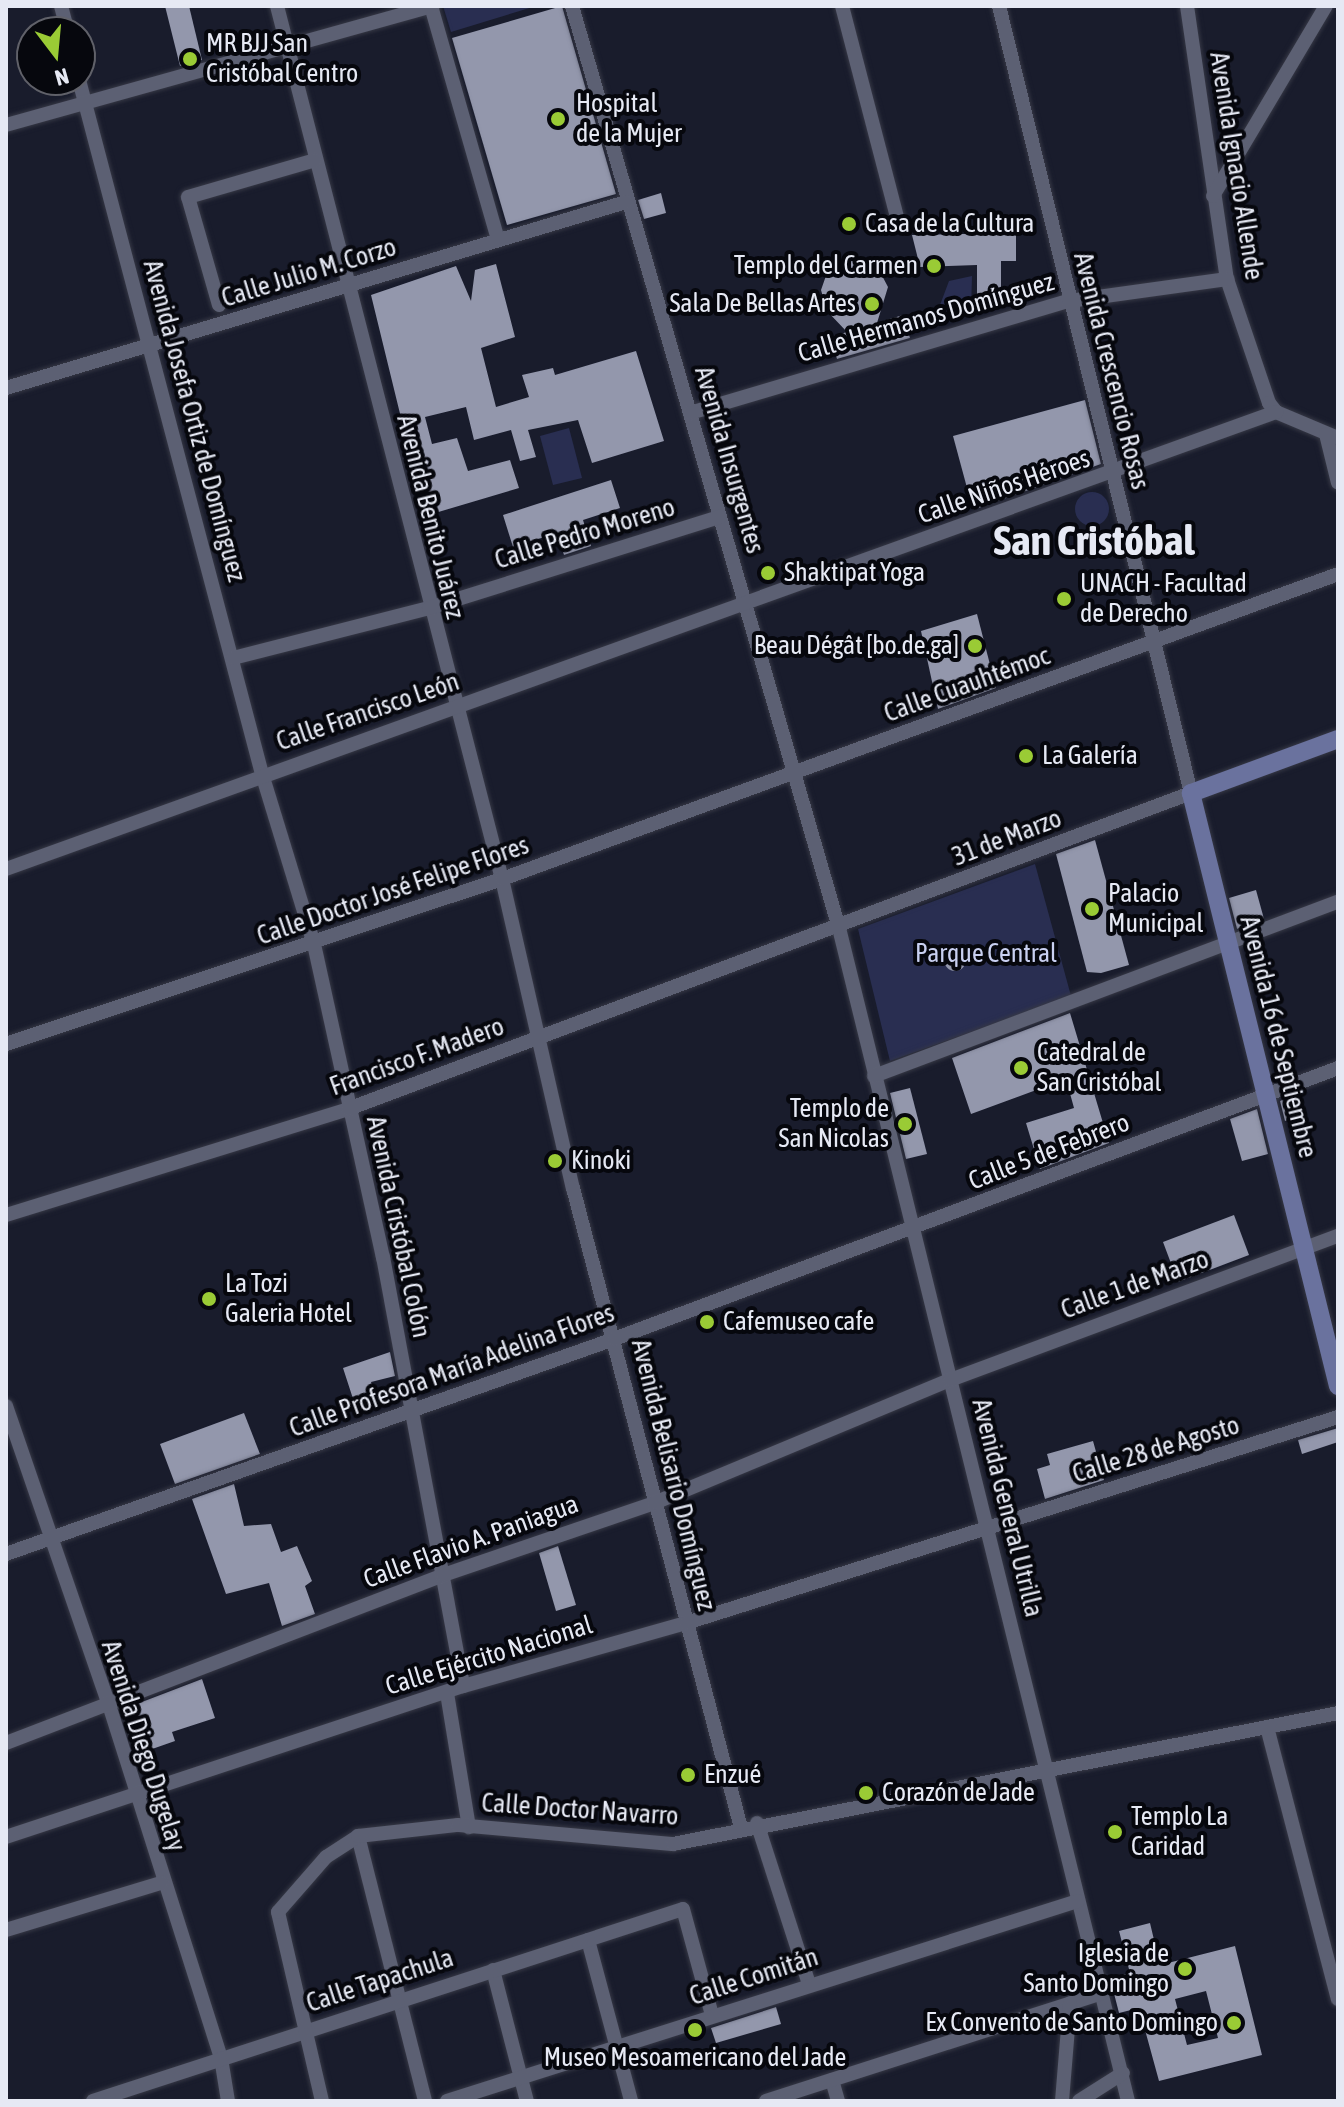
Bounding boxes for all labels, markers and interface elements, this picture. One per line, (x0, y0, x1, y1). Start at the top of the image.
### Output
north arrow (16, 16, 96, 96)
place label: MR BJJ San Cristóbal Centro (206, 28, 358, 90)
marker: MR BJJ San Cristóbal Centro (181, 50, 199, 68)
street label: Avenida Ignacio Allende (1203, 50, 1269, 282)
text: N (52, 63, 72, 91)
place label: Hospital de la Mujer (576, 88, 682, 150)
marker: Hospital de la Mujer (547, 108, 569, 130)
place label: Casa de la Cultura (865, 208, 1034, 240)
marker: Casa de la Cultura (840, 215, 858, 233)
street label: Calle Julio M. Corzo (218, 232, 400, 314)
street label: Avenida Crescencio Rosas (1066, 249, 1156, 493)
place label: Templo del Carmen (734, 250, 918, 282)
street label: Avenida Josefa Ortiz de Domínguez (136, 257, 252, 585)
marker: Templo del Carmen (925, 257, 943, 275)
street label: Calle Hermanos Domínguez (795, 267, 1057, 369)
place label: Sala De Bellas Artes (669, 288, 856, 320)
marker: Sala De Bellas Artes (863, 295, 881, 313)
street label: Avenida Insurgentes (687, 363, 771, 557)
street label: Avenida Benito Juárez (390, 412, 470, 622)
street label: Calle Niños Héroes (914, 443, 1094, 531)
street label: Calle Pedro Moreno (491, 492, 679, 576)
district label: San Cristóbal (993, 515, 1195, 565)
place label: Shaktipat Yoga (784, 557, 925, 589)
marker: Shaktipat Yoga (759, 564, 777, 582)
place label: UNACH - Facultad de Derecho (1080, 568, 1247, 630)
marker: UNACH - Facultad de Derecho (1055, 590, 1073, 608)
place label: Beau Dégât [bo.de.ga] (754, 630, 959, 662)
marker: Beau Dégât [bo.de.ga] (966, 637, 984, 655)
street label: Calle Cuauhtémoc (880, 641, 1054, 729)
street label: Calle Francisco León (273, 666, 463, 758)
place label: La Galería (1042, 740, 1138, 772)
marker: La Galería (1017, 747, 1035, 765)
street label: 31 de Marzo (948, 803, 1066, 873)
street label: Calle Doctor José Felipe Flores (253, 830, 533, 952)
place label: Palacio Municipal (1108, 878, 1203, 940)
marker: Palacio Municipal (1083, 900, 1101, 918)
street label: Avenida 16 de Septiembre (1233, 913, 1323, 1161)
park label: Parque Central (915, 938, 1057, 970)
street label: Francisco F. Madero (326, 1011, 508, 1103)
place label: Catedral de San Cristóbal (1037, 1037, 1161, 1098)
marker: Catedral de San Cristóbal (1012, 1059, 1030, 1077)
place label: Templo de San Nicolas (779, 1093, 889, 1154)
street label: Calle 5 de Febrero (964, 1107, 1134, 1197)
street label: Avenida Cristóbal Colón (359, 1113, 437, 1341)
marker: Templo de San Nicolas (896, 1115, 914, 1133)
place label: Kinoki (571, 1145, 631, 1177)
marker: Kinoki (546, 1152, 564, 1170)
street label: Calle 1 de Marzo (1057, 1244, 1213, 1326)
place label: La Tozi Galeria Hotel (225, 1268, 352, 1330)
marker: La Tozi Galeria Hotel (200, 1290, 218, 1308)
street label: Calle Profesora María Adelina Flores (285, 1298, 619, 1444)
place label: Cafemuseo cafe (723, 1306, 874, 1338)
marker: Cafemuseo cafe (698, 1313, 716, 1331)
street label: Avenida Belisario Domínguez (624, 1336, 722, 1614)
street label: Avenida General Utrilla (965, 1396, 1049, 1620)
street label: Calle 28 de Agosto (1069, 1410, 1243, 1490)
street label: Calle Flavio A. Paniagua (359, 1489, 583, 1595)
street label: Calle Ejército Nacional (382, 1610, 596, 1702)
street label: Avenida Diego Dugelay (94, 1637, 192, 1855)
place label: Enzué (704, 1759, 761, 1791)
marker: Enzué (679, 1766, 697, 1784)
place label: Corazón de Jade (882, 1777, 1035, 1809)
marker: Corazón de Jade (857, 1784, 875, 1802)
street label: Calle Doctor Navarro (481, 1788, 679, 1832)
place label: Templo La Caridad (1131, 1801, 1228, 1862)
marker: Templo La Caridad (1106, 1823, 1124, 1841)
place label: Iglesia de Santo Domingo (1023, 1938, 1169, 2000)
street label: Calle Comitán (686, 1942, 822, 2012)
street label: Calle Tapachula (303, 1943, 457, 2019)
marker: Iglesia de Santo Domingo (1176, 1960, 1194, 1978)
place label: Ex Convento de Santo Domingo (925, 2007, 1218, 2039)
marker: Ex Convento de Santo Domingo (1225, 2014, 1243, 2032)
marker: Museo Mesoamericano del Jade (686, 2021, 704, 2039)
place label: Museo Mesoamericano del Jade (544, 2042, 846, 2074)

